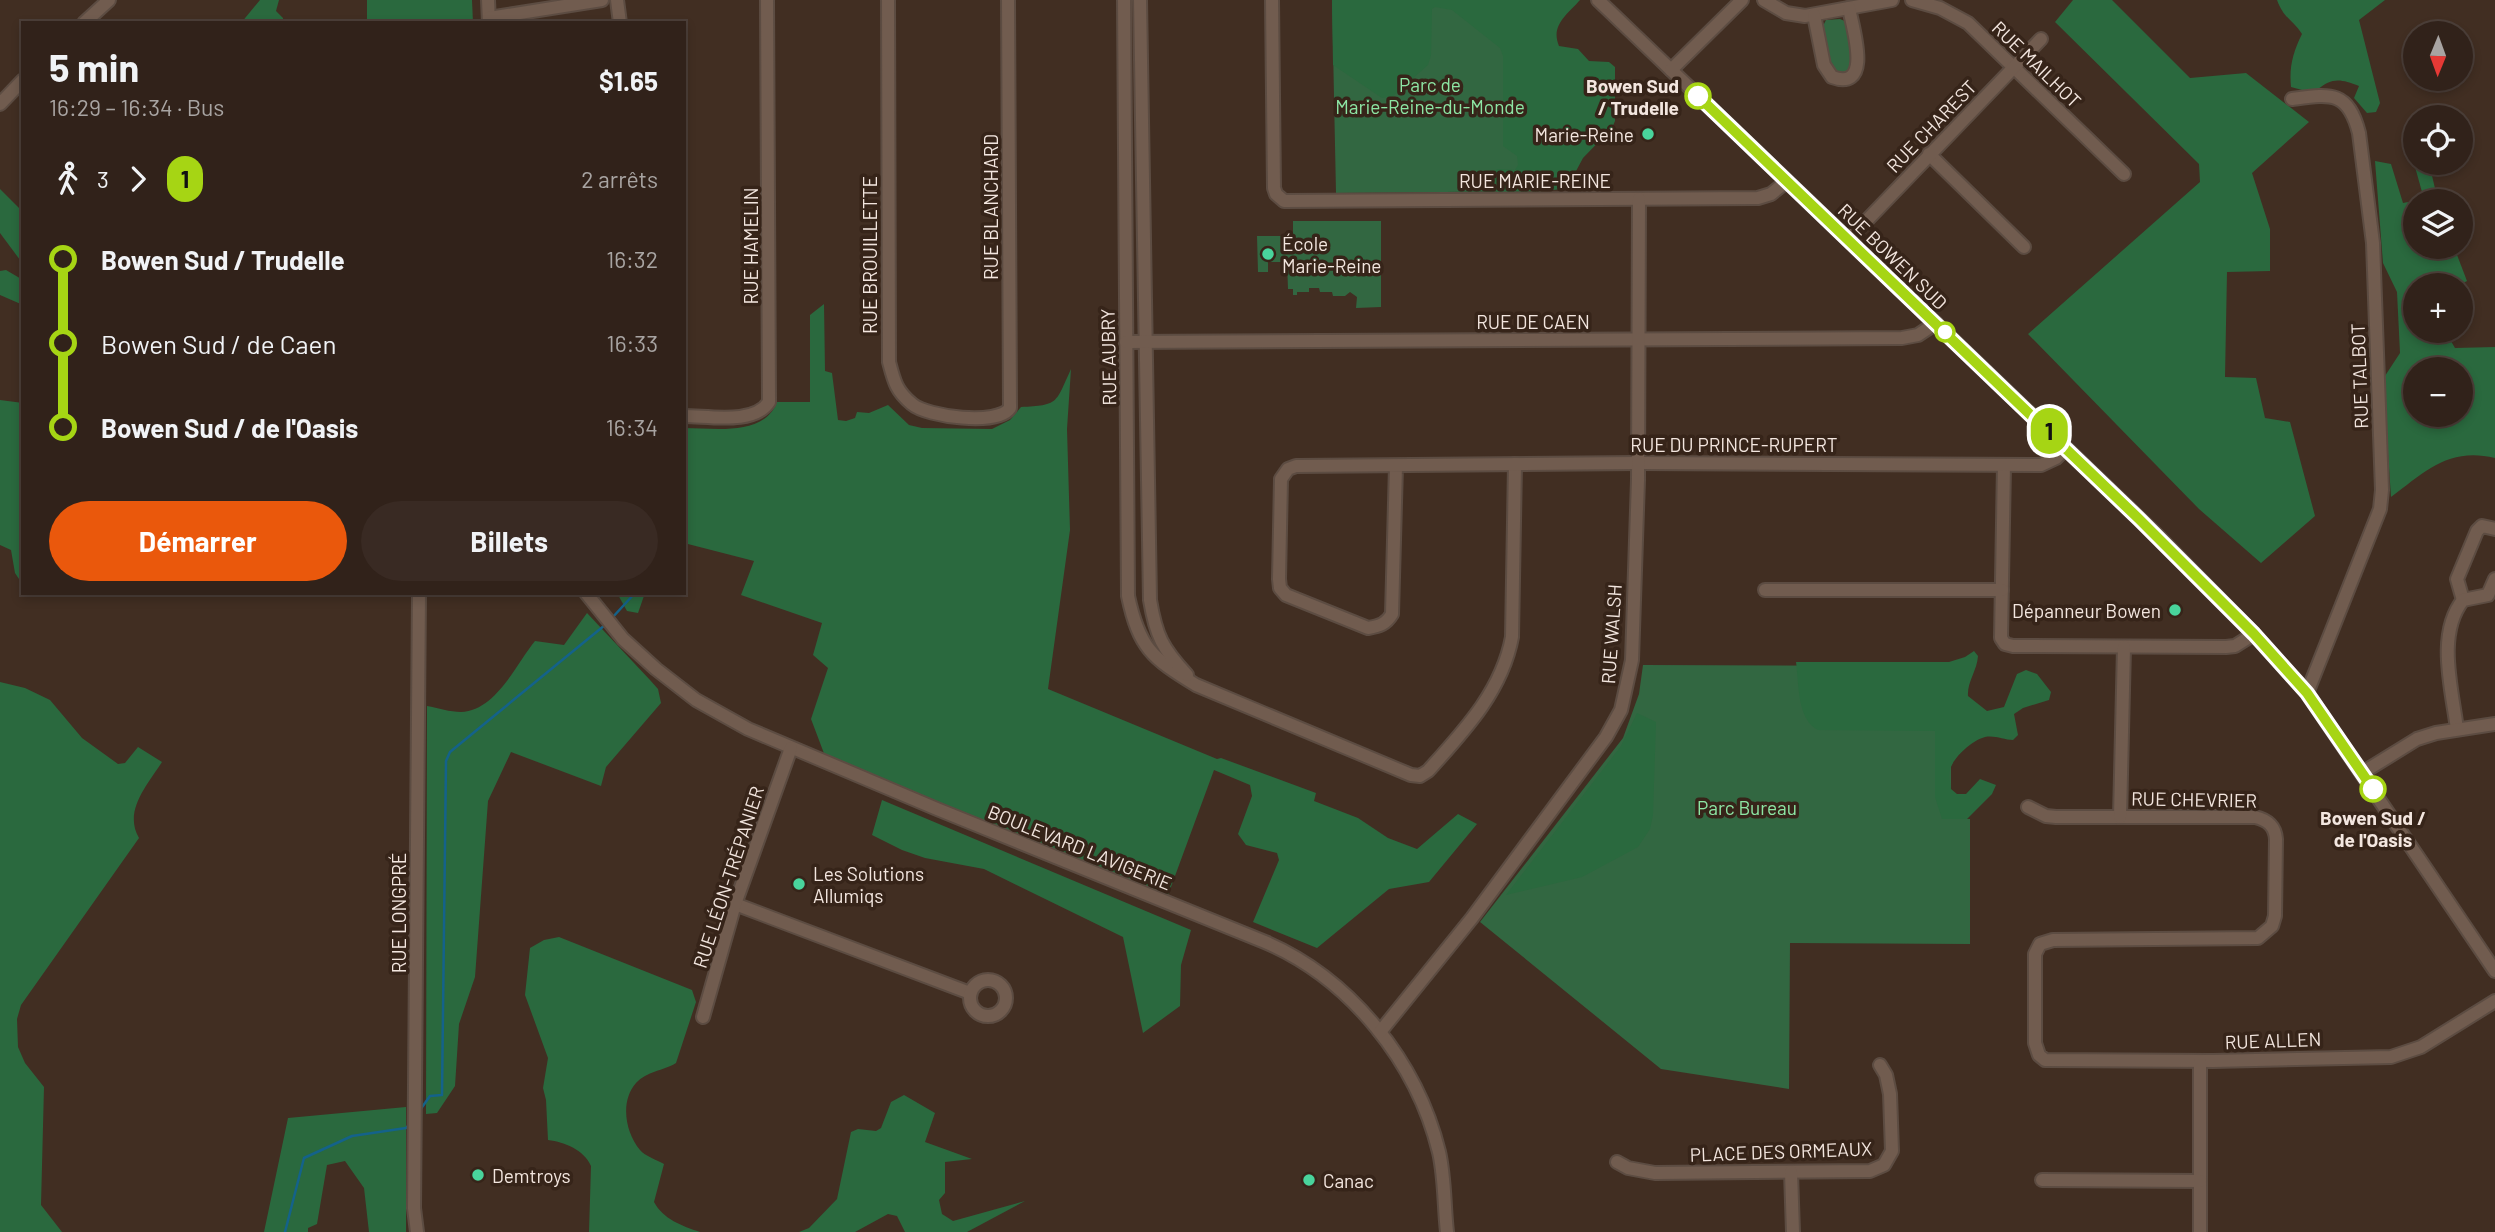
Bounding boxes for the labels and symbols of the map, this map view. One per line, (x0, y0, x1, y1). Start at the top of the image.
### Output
street label: RUE MAILHOT (1988, 16, 2086, 112)
north arrow (2403, 21, 2473, 91)
park label: Parc de Marie-Reine-du-Monde (1335, 73, 1525, 118)
place label: Bowen Sud / Trudelle (1586, 74, 1679, 119)
street label: RUE CHAREST (1881, 75, 1981, 177)
marker: Bowen Sud / Trudelle (1685, 83, 1711, 109)
place label: Marie-Reine (1535, 123, 1634, 146)
marker: Marie-Reine (1640, 126, 1656, 142)
street label: RUE BLANCHARD (979, 134, 1002, 280)
street label: RUE MARIE-REINE (1459, 169, 1611, 192)
street label: RUE BROUILLETTE (858, 176, 881, 334)
street label: RUE HAMELIN (739, 188, 762, 304)
street label: RUE BOWEN SUD (1834, 198, 1952, 314)
place label: École Marie-Reine (1282, 232, 1381, 277)
marker: École Marie-Reine (1260, 246, 1276, 262)
street label: RUE AUBRY (1096, 308, 1120, 406)
street label: RUE DE CAEN (1476, 310, 1590, 333)
unlabelled marker (1935, 322, 1955, 342)
street label: RUE TALBOT (2346, 323, 2372, 429)
line badge: 1 (2026, 408, 2072, 454)
street label: RUE DU PRINCE-RUPERT (1630, 433, 1838, 456)
street label: RUE WALSH (1596, 583, 1626, 685)
place label: Dépanneur Bowen (2012, 599, 2161, 622)
marker: Dépanneur Bowen (2167, 602, 2183, 618)
marker: Bowen Sud / de l'Oasis (2360, 776, 2386, 802)
street label: RUE LÉON-TRÉPANIER (688, 783, 768, 971)
street label: RUE CHEVRIER (2131, 786, 2257, 812)
park label: Parc Bureau (1697, 796, 1797, 819)
street label: BOULEVARD LAVIGERIE (985, 800, 1175, 894)
place label: Bowen Sud / de l'Oasis (2320, 806, 2426, 851)
street label: RUE LONGPRÉ (387, 853, 410, 973)
place label: Les Solutions Allumiqs (813, 862, 924, 907)
marker: Les Solutions Allumiqs (791, 876, 807, 892)
street label: RUE ALLEN (2224, 1027, 2322, 1053)
street label: PLACE DES ORMEAUX (1689, 1136, 1873, 1166)
place label: Demtroys (492, 1164, 571, 1187)
marker: Demtroys (470, 1167, 486, 1183)
place label: Canac (1323, 1169, 1374, 1192)
marker: Canac (1301, 1172, 1317, 1188)

